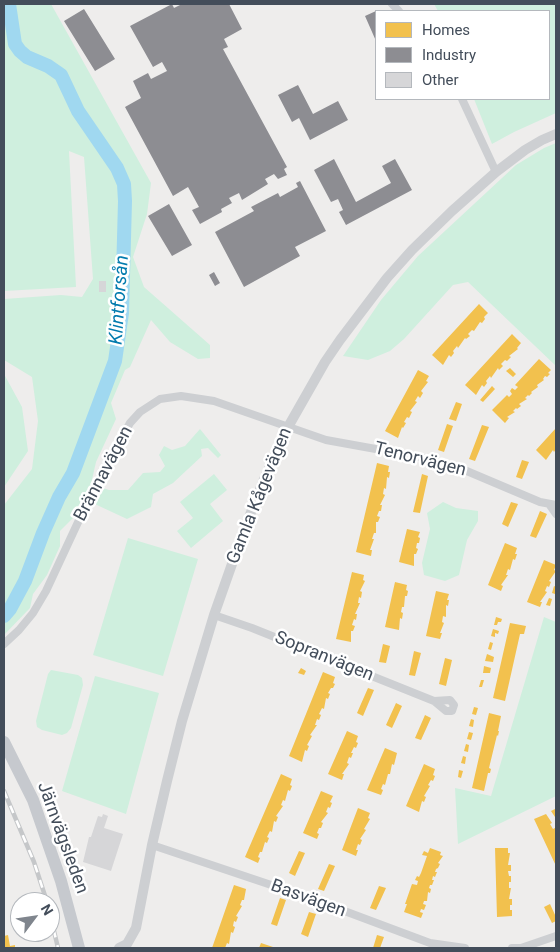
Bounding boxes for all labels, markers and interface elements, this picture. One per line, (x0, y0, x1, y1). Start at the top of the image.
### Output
legend (375, 10, 550, 100)
text: Homes (422, 21, 470, 39)
text: Industry (422, 46, 476, 64)
text: Other (422, 71, 459, 89)
water label: Klintforsån (106, 255, 134, 345)
street label: Brännavägen (70, 423, 138, 525)
street label: Gamla Kågevägen (223, 425, 297, 567)
street label: Tenorvägen (372, 438, 468, 482)
street label: Sopranvägen (272, 627, 376, 687)
street label: Järnvägsleden (32, 779, 92, 897)
street label: Basvägen (268, 875, 348, 923)
north arrow (10, 892, 60, 942)
text: N (38, 901, 56, 918)

